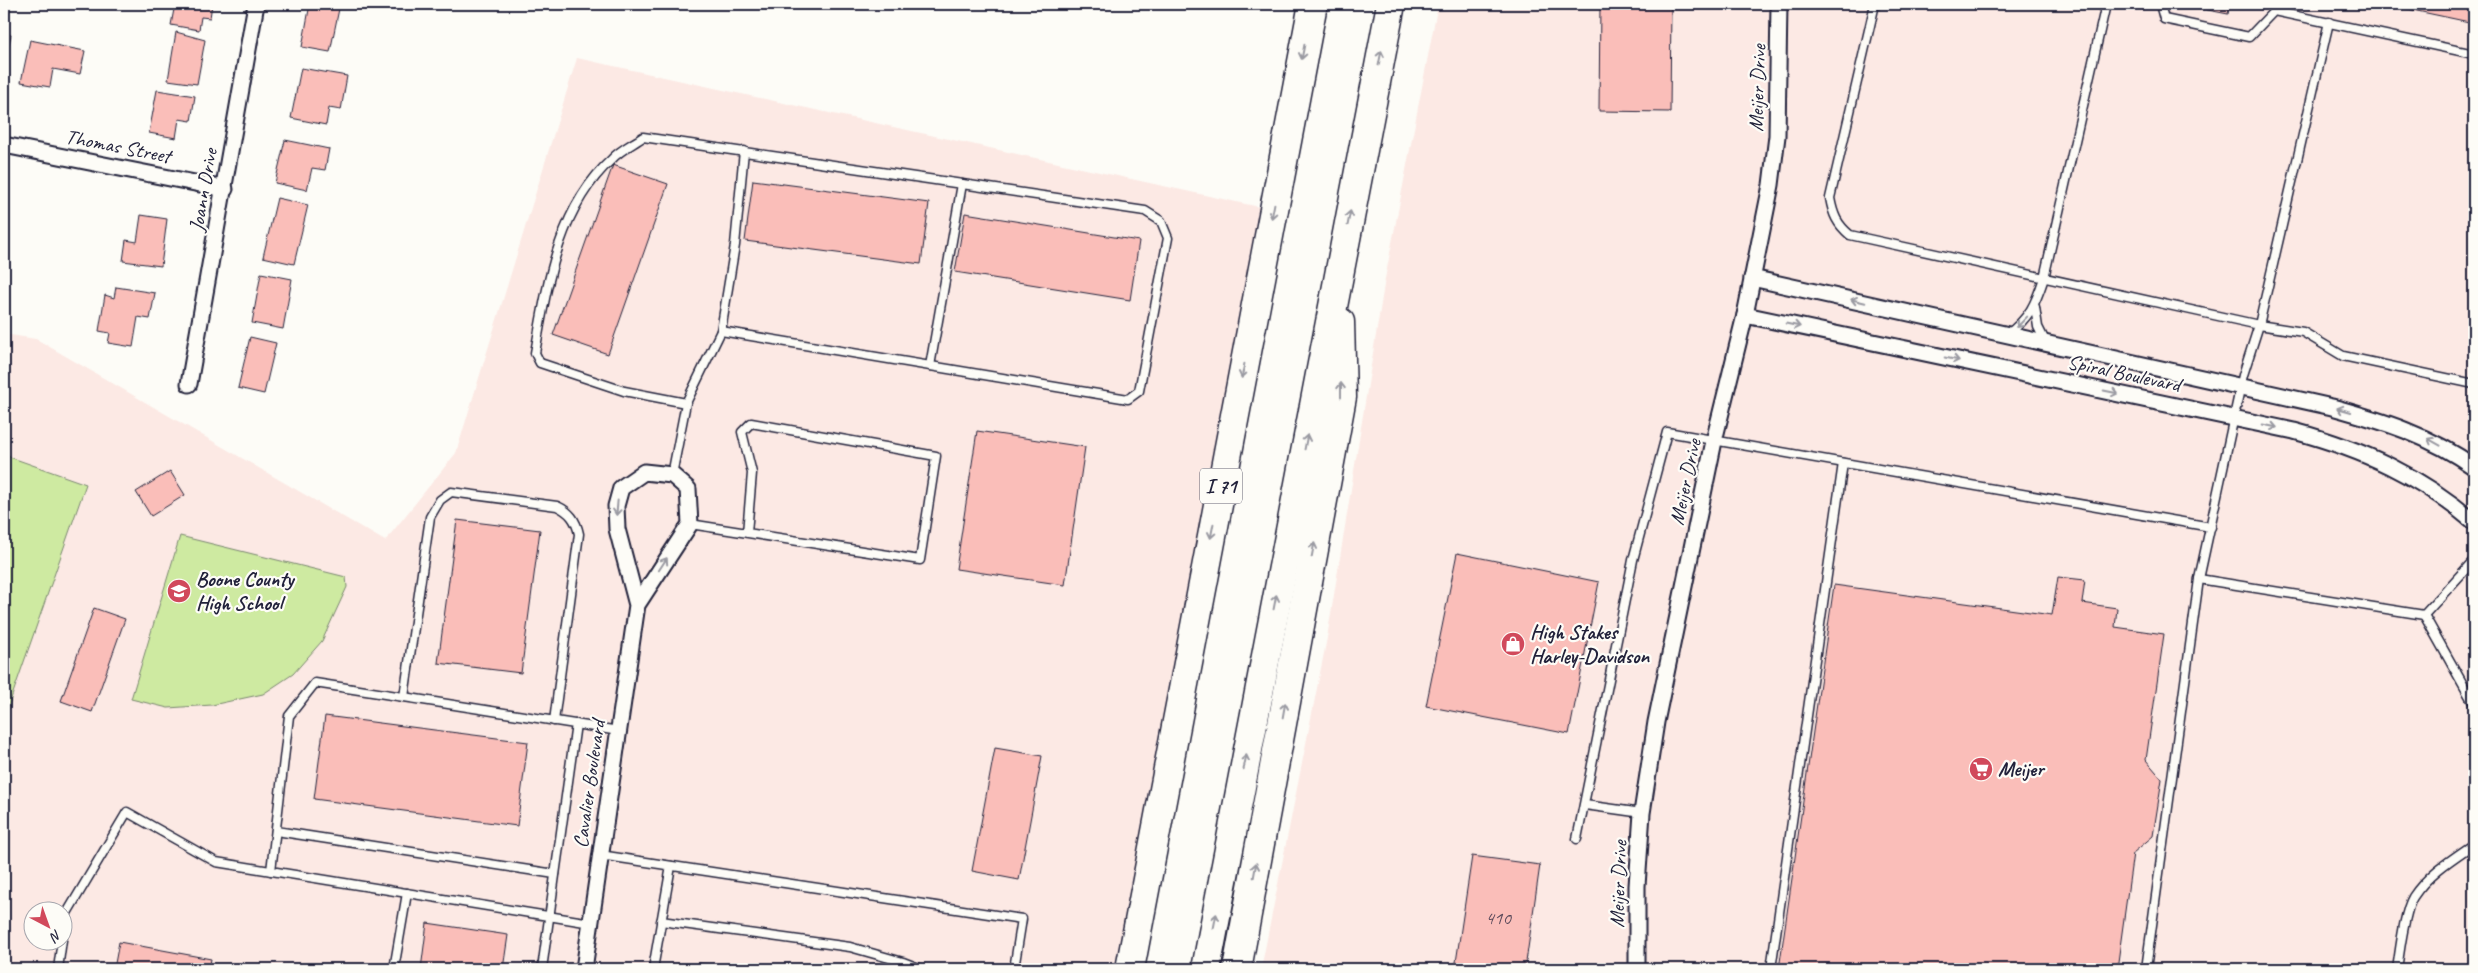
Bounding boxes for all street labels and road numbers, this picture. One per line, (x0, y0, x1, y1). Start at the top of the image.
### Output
street label: Meijer Drive (1742, 43, 1772, 132)
street label: Thomas Street (63, 123, 176, 169)
street label: Joann Drive (183, 145, 223, 234)
street label: Spiral Boulevard (2065, 348, 2186, 398)
street label: Meijer Drive (1663, 435, 1707, 527)
road number: I 71 (1200, 468, 1242, 504)
street label: Cavalier Boulevard (567, 715, 611, 850)
street label: Meijer Drive (1603, 839, 1633, 928)

